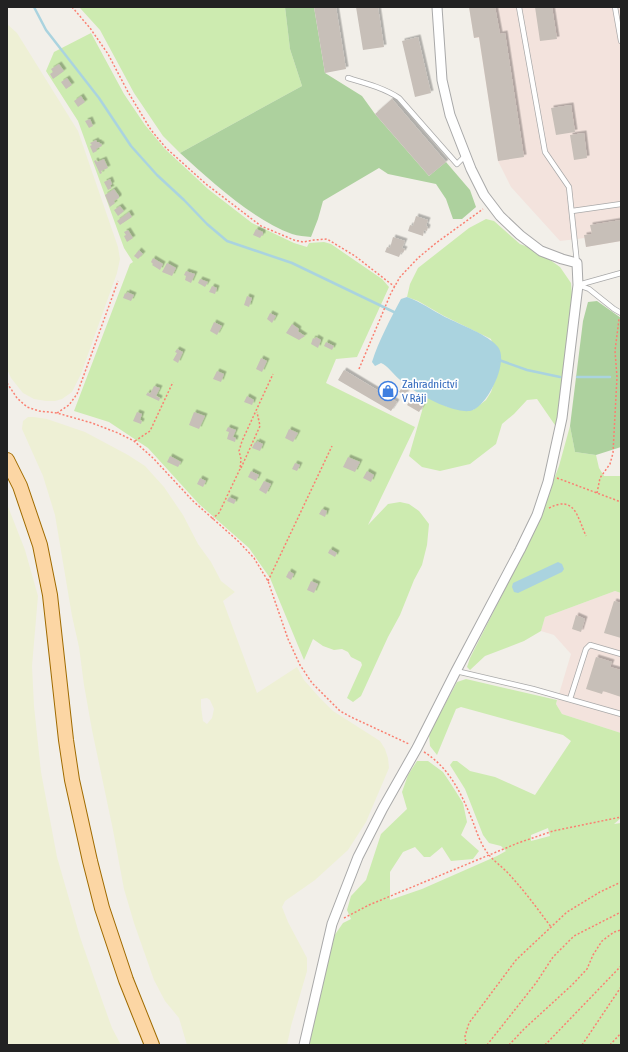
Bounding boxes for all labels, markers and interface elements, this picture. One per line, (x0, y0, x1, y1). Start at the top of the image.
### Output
place label: Zahradnictví V Ráji (402, 377, 458, 405)
shop icon: Zahradnictví V Ráji (377, 380, 399, 402)

